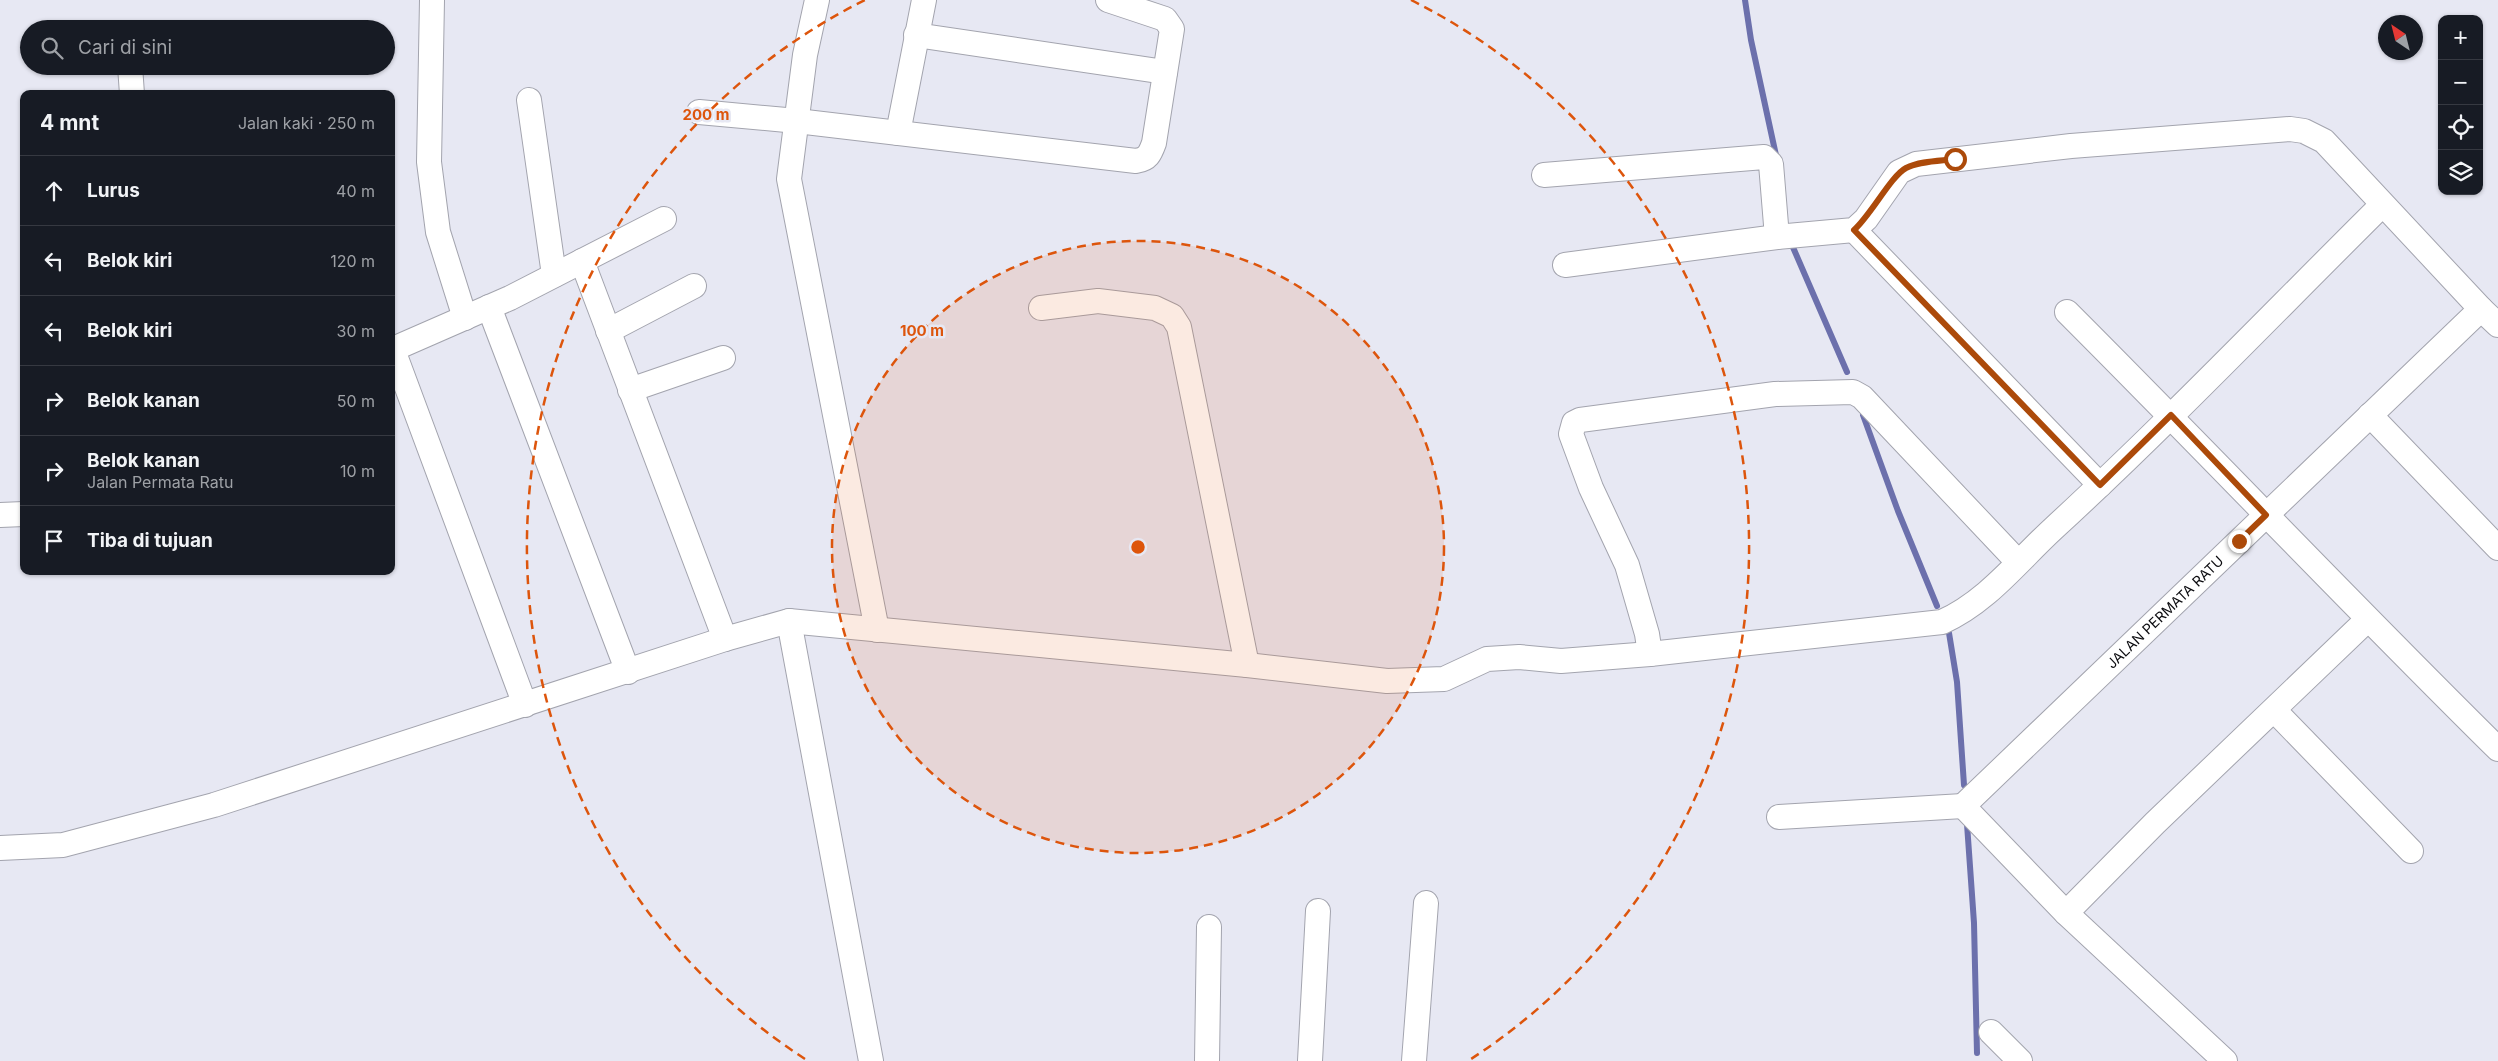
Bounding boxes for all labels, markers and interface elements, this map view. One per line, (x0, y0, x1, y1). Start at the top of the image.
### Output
north arrow (2378, 15, 2423, 60)
map controls (2438, 15, 2483, 195)
button: + (2438, 15, 2483, 60)
search box (20, 20, 395, 75)
icon: search (38, 34, 66, 62)
text: Cari di sini (78, 36, 172, 59)
button: − (2438, 60, 2483, 105)
text: 200 m (683, 105, 729, 124)
button: locate (2438, 105, 2483, 150)
text: 4 mnt (40, 110, 99, 135)
text: Jalan kaki · 250 m (238, 113, 375, 133)
route start (1944, 148, 1967, 171)
button: layers (2438, 150, 2483, 195)
icon: ahead (40, 177, 68, 205)
text: Lurus (87, 179, 140, 202)
text: 40 m (336, 181, 375, 201)
icon: left (40, 247, 68, 275)
text: Belok kiri (87, 249, 172, 272)
text: 120 m (330, 251, 375, 271)
icon: left (40, 317, 68, 345)
text: Belok kiri (87, 319, 172, 342)
text: 30 m (337, 321, 375, 341)
text: 100 m (900, 321, 944, 340)
icon: right (40, 387, 68, 415)
text: Belok kanan (87, 389, 200, 412)
text: 50 m (337, 391, 375, 411)
text: Belok kanan (87, 449, 200, 472)
icon: right (40, 457, 68, 485)
text: 10 m (340, 461, 375, 481)
text: Jalan Permata Ratu (87, 472, 233, 492)
icon: arrive (40, 527, 68, 555)
text: Tiba di tujuan (87, 529, 213, 552)
route end (2228, 530, 2251, 553)
centre of rings (1129, 538, 1147, 556)
street label: JALAN PERMATA RATU (2103, 552, 2227, 672)

